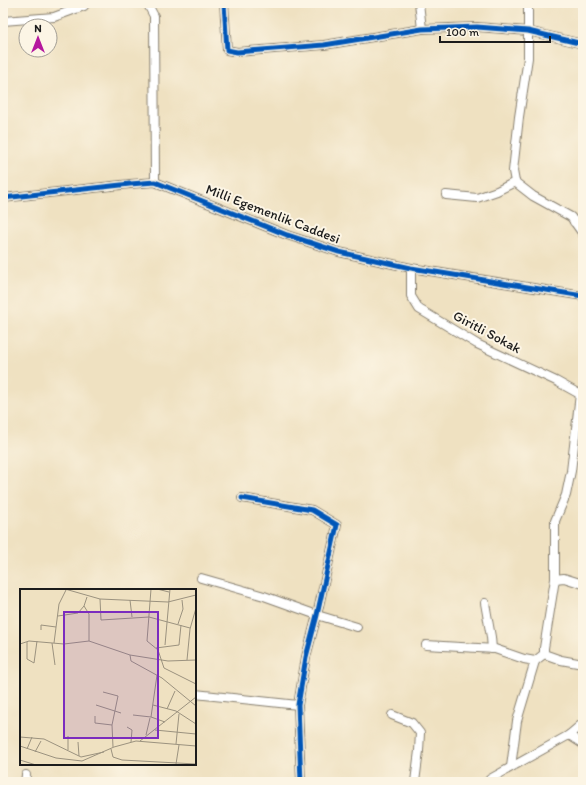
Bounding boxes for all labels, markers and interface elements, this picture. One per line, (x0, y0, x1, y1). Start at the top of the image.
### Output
north arrow (18, 18, 58, 58)
scale bar (440, 18, 550, 44)
text: N (34, 22, 42, 35)
text: 100 m (446, 25, 479, 39)
street label: Milli Egemenlik Caddesi (203, 181, 343, 247)
street label: Giritli Sokak (450, 307, 524, 357)
inset map (20, 589, 196, 765)

